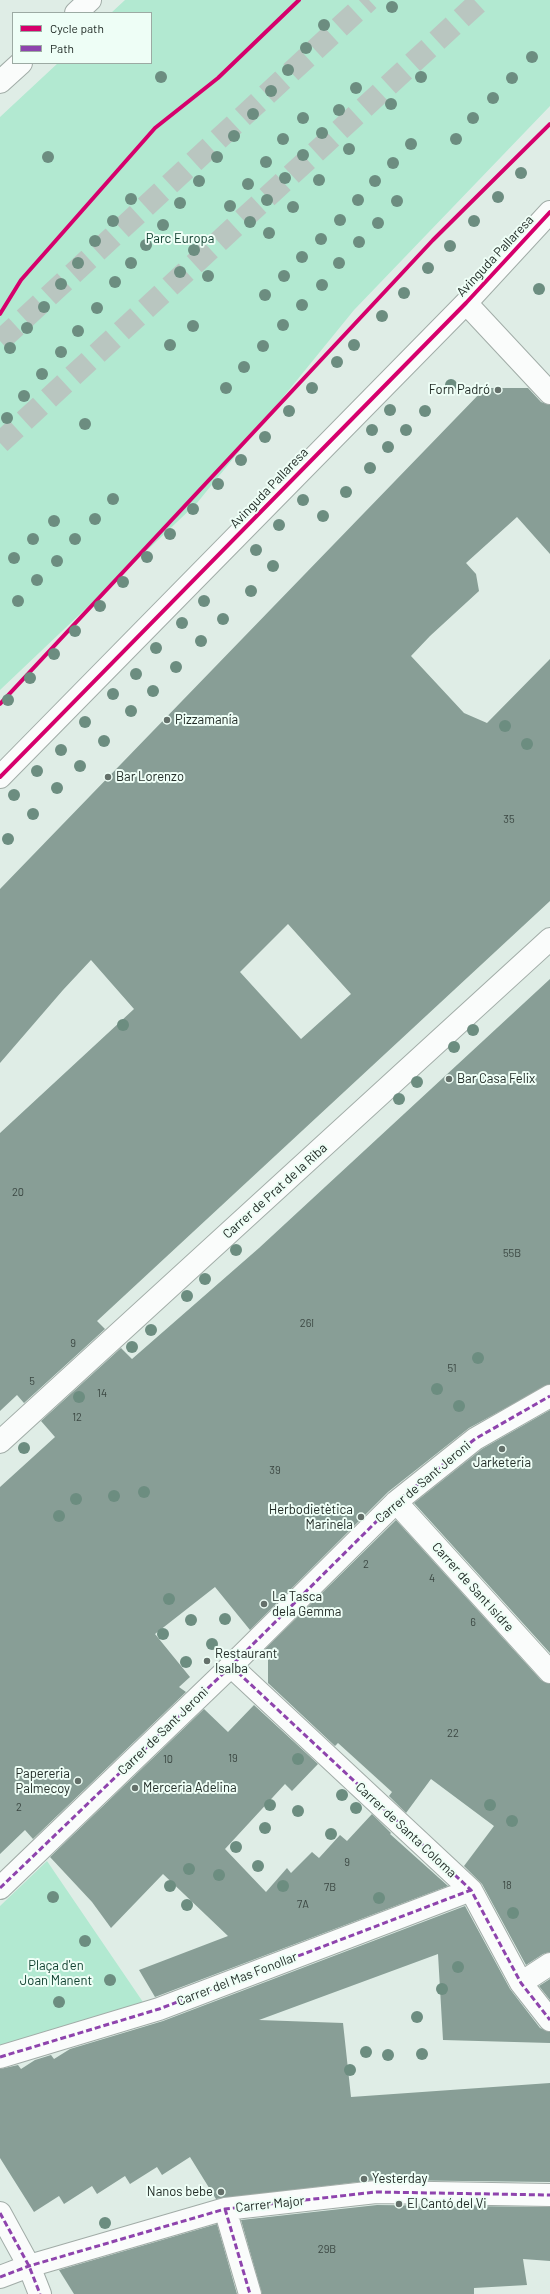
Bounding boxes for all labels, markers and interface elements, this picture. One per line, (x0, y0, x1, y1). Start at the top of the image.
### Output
legend (12, 12, 152, 64)
text: Cycle path (50, 21, 104, 35)
text: Path (50, 41, 74, 55)
street label: Avinguda Pallaresa (453, 212, 537, 300)
park label: Parc Europa (146, 231, 214, 247)
place label: Forn Padró (429, 382, 490, 398)
marker: Forn Padró (493, 385, 503, 395)
street label: Avinguda Pallaresa (227, 445, 311, 531)
place label: Pizzamanía (175, 712, 238, 728)
marker: Pizzamanía (162, 715, 172, 725)
place label: Bar Lorenzo (116, 769, 184, 785)
marker: Bar Lorenzo (103, 772, 113, 782)
house number: 35 (503, 812, 515, 826)
place label: Bar Casa Felix (457, 1071, 535, 1087)
marker: Bar Casa Felix (444, 1074, 454, 1084)
street label: Carrer de Prat de la Riba (220, 1140, 330, 1242)
house number: 20 (12, 1185, 24, 1199)
house number: 55B (503, 1246, 521, 1260)
house number: 26I (300, 1316, 314, 1330)
house number: 9 (70, 1336, 76, 1350)
house number: 51 (447, 1361, 457, 1375)
house number: 5 (29, 1374, 35, 1388)
house number: 14 (97, 1386, 107, 1400)
house number: 12 (72, 1410, 82, 1424)
street label: Carrer de Sant Jeroni (372, 1438, 474, 1526)
marker: Jarketeria (497, 1444, 507, 1454)
place label: Jarketeria (473, 1455, 531, 1471)
house number: 39 (269, 1463, 281, 1477)
place label: Herbodietètica Marinela (269, 1502, 353, 1533)
marker: Herbodietètica Marinela (356, 1512, 366, 1522)
street label: Carrer de Sant Isidre (429, 1539, 517, 1635)
house number: 2 (363, 1557, 369, 1571)
house number: 4 (429, 1571, 435, 1585)
place label: La Tasca dela Gemma (272, 1589, 341, 1620)
marker: La Tasca dela Gemma (259, 1599, 269, 1609)
house number: 6 (470, 1615, 476, 1629)
place label: Restaurant Isalba (215, 1646, 277, 1677)
marker: Restaurant Isalba (202, 1656, 212, 1666)
street label: Carrer de Sant Jeroni (114, 1684, 212, 1778)
house number: 22 (447, 1726, 459, 1740)
house number: 19 (228, 1751, 238, 1765)
house number: 10 (163, 1752, 173, 1766)
place label: Papereria Palmecoy (15, 1766, 70, 1797)
marker: Papereria Palmecoy (73, 1776, 83, 1786)
street label: Carrer de Santa Coloma (352, 1779, 460, 1881)
place label: Merceria Adelina (143, 1780, 237, 1796)
marker: Merceria Adelina (130, 1783, 140, 1793)
house number: 2 (16, 1800, 22, 1814)
house number: 9 (344, 1855, 350, 1869)
house number: 18 (502, 1878, 512, 1892)
house number: 7B (324, 1880, 336, 1894)
house number: 7A (297, 1897, 309, 1911)
street label: Carrer del Mas Fonollar (175, 1949, 299, 2009)
park label: Plaça d'en Joan Manent (20, 1958, 92, 1989)
place label: Yesterday (372, 2171, 427, 2187)
marker: Yesterday (359, 2174, 369, 2184)
place label: Nanos bebe (147, 2184, 213, 2200)
marker: Nanos bebe (216, 2187, 226, 2197)
street label: Carrer Major (235, 2193, 305, 2215)
place label: El Cantó del Vi (407, 2196, 487, 2212)
marker: El Cantó del Vi (394, 2199, 404, 2209)
house number: 29B (318, 2242, 336, 2256)

